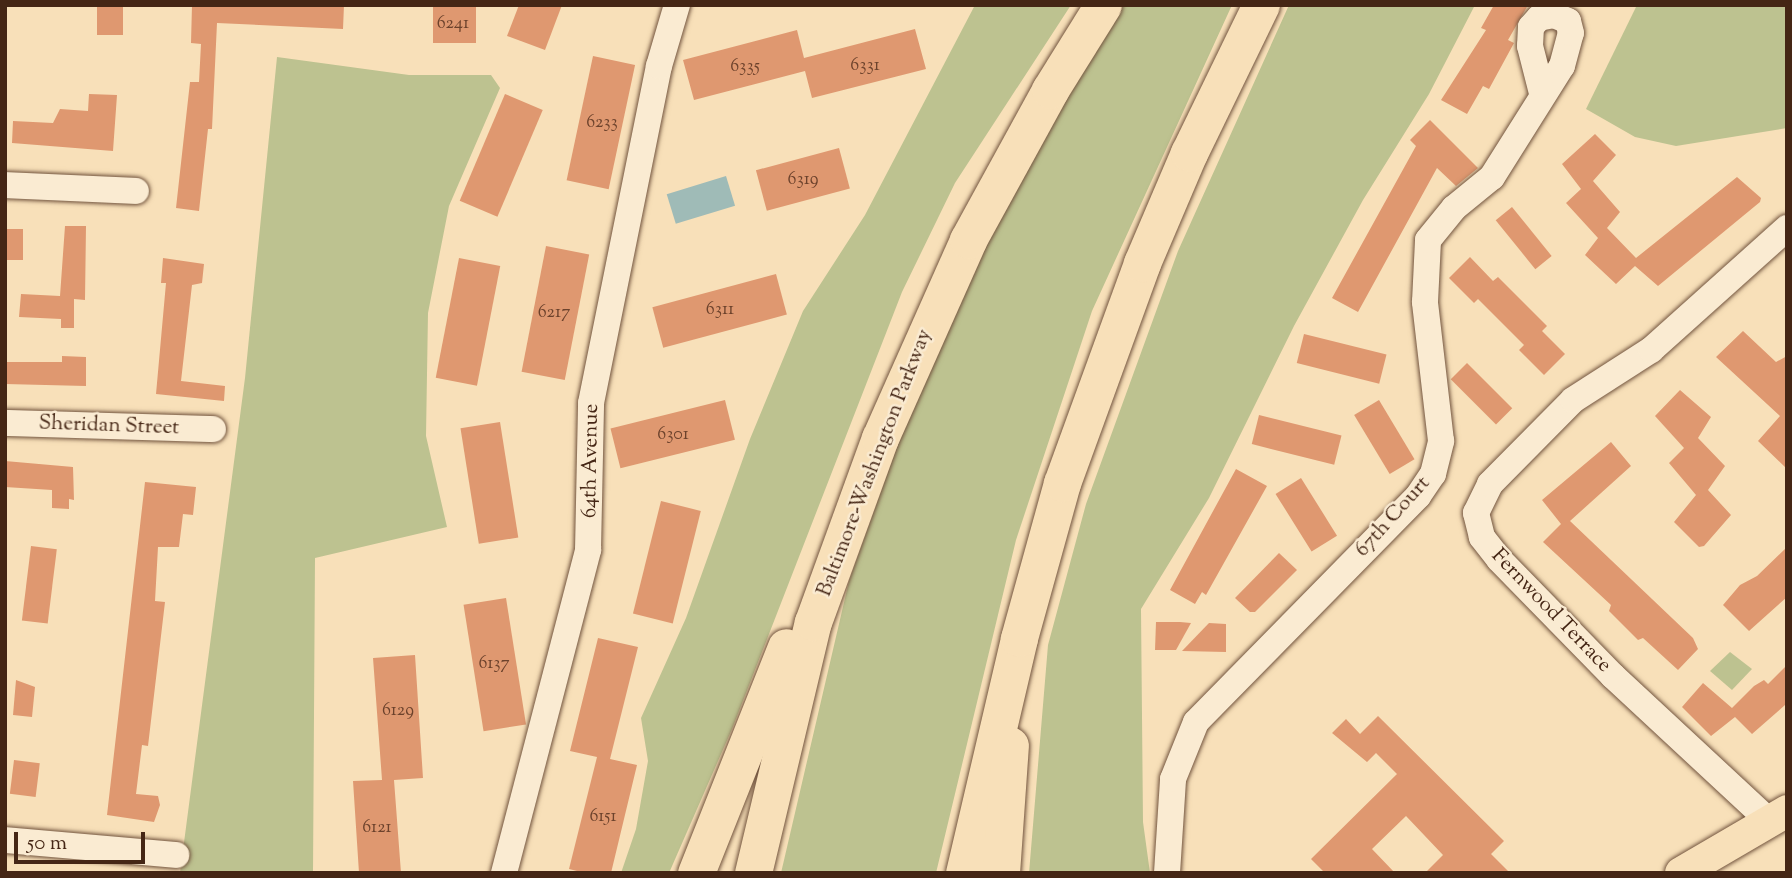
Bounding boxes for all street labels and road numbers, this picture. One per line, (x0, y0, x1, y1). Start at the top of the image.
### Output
street label: Baltimore-Washington Parkway (812, 326, 938, 600)
street label: 64th Avenue (577, 404, 605, 518)
street label: Sheridan Street (38, 411, 180, 441)
street label: 67th Court (1350, 471, 1436, 563)
street label: Fernwood Terrace (1486, 544, 1616, 678)

